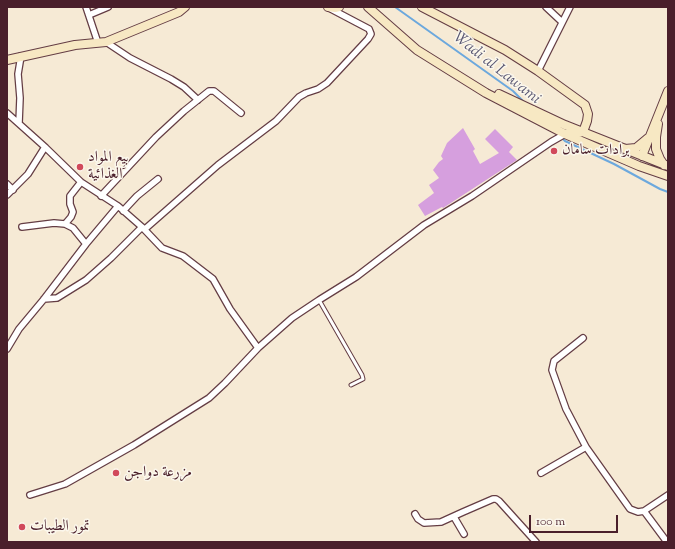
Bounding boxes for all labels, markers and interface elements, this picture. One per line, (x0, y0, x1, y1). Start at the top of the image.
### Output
water label: Wadi al Lawami (448, 29, 544, 109)
place label: برادات سامان (562, 142, 629, 160)
marker: برادات سامان (549, 146, 559, 156)
place label: بيع المواد الغذائية (88, 149, 129, 184)
marker: بيع المواد الغذائية (75, 162, 85, 172)
place label: مزرعة دواجن (124, 464, 192, 482)
marker: مزرعة دواجن (111, 468, 121, 478)
scale bar (531, 507, 620, 533)
text: 100 m (536, 513, 565, 531)
place label: تمور الطيبات (30, 518, 90, 536)
marker: تمور الطيبات (17, 522, 27, 532)

